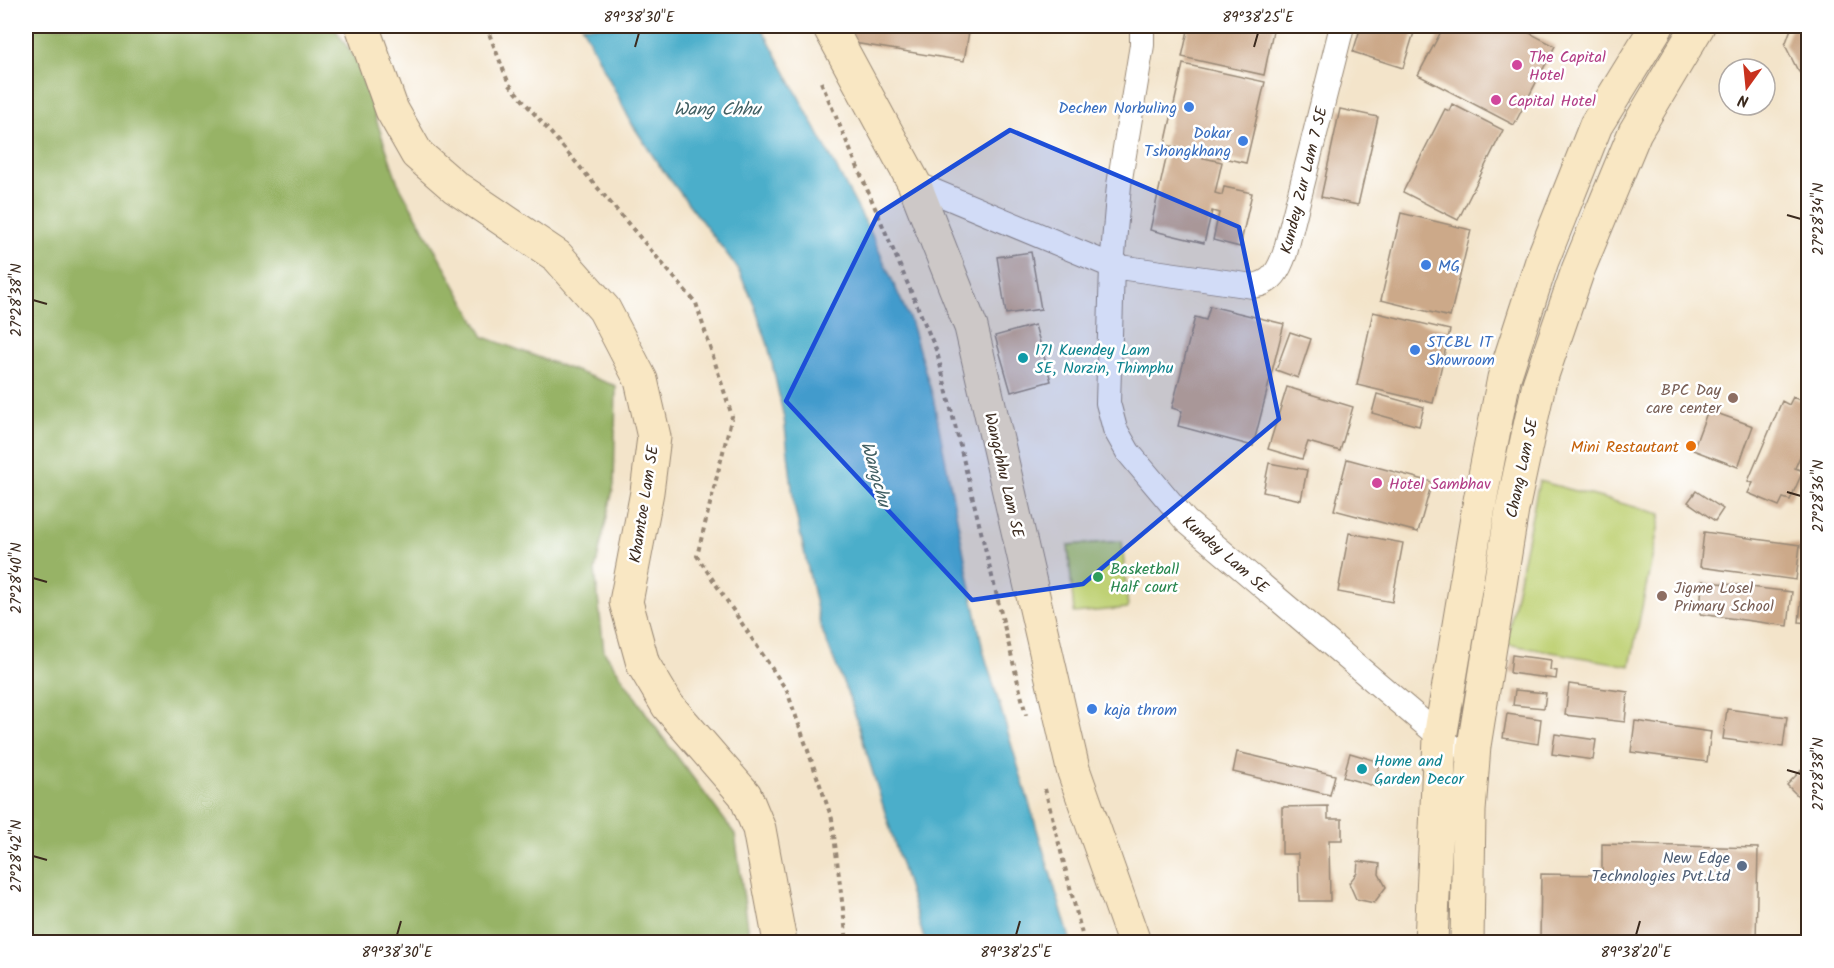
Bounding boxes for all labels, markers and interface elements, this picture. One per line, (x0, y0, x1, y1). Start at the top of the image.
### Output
text: 89°38'30"E (603, 6, 676, 30)
text: 89°38'25"E (1222, 6, 1295, 30)
place label: The Capital Hotel (1529, 45, 1606, 88)
north arrow (1717, 57, 1777, 117)
marker: The Capital Hotel (1510, 58, 1524, 72)
text: N (1735, 87, 1752, 113)
place label: Capital Hotel (1508, 89, 1596, 114)
marker: Capital Hotel (1489, 93, 1503, 107)
water label: Wang Chhu (674, 96, 763, 125)
place label: Dechen Norbuling (1058, 96, 1177, 121)
marker: Dechen Norbuling (1182, 100, 1196, 114)
street label: Kundey Zur Lam 7 SE (1274, 103, 1335, 257)
place label: Dokar Tshongkhang (1144, 121, 1233, 164)
marker: Dokar Tshongkhang (1236, 134, 1250, 148)
text: 27°28'34"N (1807, 183, 1831, 255)
place label: MG (1438, 254, 1460, 279)
marker: MG (1419, 258, 1433, 272)
text: 27°28'38"N (5, 263, 29, 337)
place label: STCBL IT Showroom (1427, 330, 1495, 373)
place label: 171 Kuendey Lam SE, Norzin, Thimphu (1035, 338, 1174, 381)
marker: STCBL IT Showroom (1408, 343, 1422, 357)
marker: 171 Kuendey Lam SE, Norzin, Thimphu (1016, 351, 1030, 365)
place label: BPC Day care center (1646, 378, 1723, 421)
marker: BPC Day care center (1726, 391, 1740, 405)
street label: Wangchhu Lam SE (977, 410, 1030, 541)
street label: Chang Lam SE (1500, 415, 1545, 521)
place label: Mini Restautant (1571, 435, 1680, 460)
water label: Wangchu (851, 438, 898, 513)
marker: Mini Restautant (1684, 439, 1698, 453)
street label: Khamtoe Lam SE (623, 443, 666, 565)
text: 27°28'36"N (1807, 460, 1831, 532)
place label: Hotel Sambhav (1389, 472, 1491, 497)
marker: Hotel Sambhav (1370, 476, 1384, 490)
street label: Kundey Lam SE (1176, 510, 1274, 600)
text: 27°28'40"N (5, 542, 29, 614)
place label: Basketball Half court (1110, 557, 1179, 600)
marker: Basketball Half court (1091, 570, 1105, 584)
place label: Jigme Losel Primary School (1674, 576, 1774, 619)
marker: Jigme Losel Primary School (1655, 589, 1669, 603)
place label: kaja throm (1104, 698, 1177, 723)
marker: kaja throm (1085, 702, 1099, 716)
text: 27°28'38"N (1807, 737, 1831, 811)
place label: Home and Garden Decor (1374, 749, 1466, 792)
marker: Home and Garden Decor (1355, 762, 1369, 776)
text: 27°28'42"N (5, 820, 29, 892)
place label: New Edge Technologies Pvt.Ltd (1591, 846, 1731, 889)
marker: New Edge Technologies Pvt.Ltd (1735, 859, 1749, 873)
text: 89°38'30"E (361, 941, 434, 965)
text: 89°38'25"E (980, 941, 1053, 965)
text: 89°38'20"E (1600, 941, 1673, 965)

